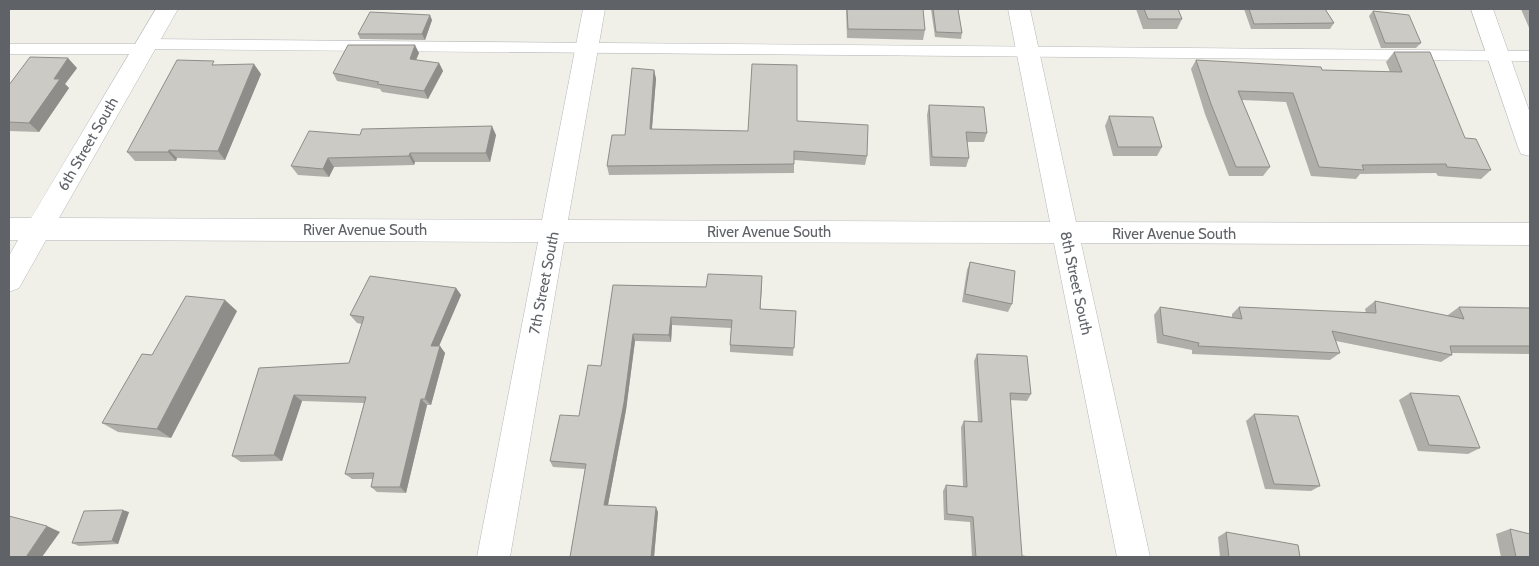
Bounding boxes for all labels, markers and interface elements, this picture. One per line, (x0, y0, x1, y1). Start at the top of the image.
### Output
street label: 6th Street South (54, 94, 122, 194)
street label: River Avenue South (303, 221, 427, 239)
street label: River Avenue South (707, 223, 831, 241)
street label: River Avenue South (1112, 225, 1236, 243)
street label: 8th Street South (1056, 229, 1096, 337)
street label: 7th Street South (525, 230, 563, 336)

